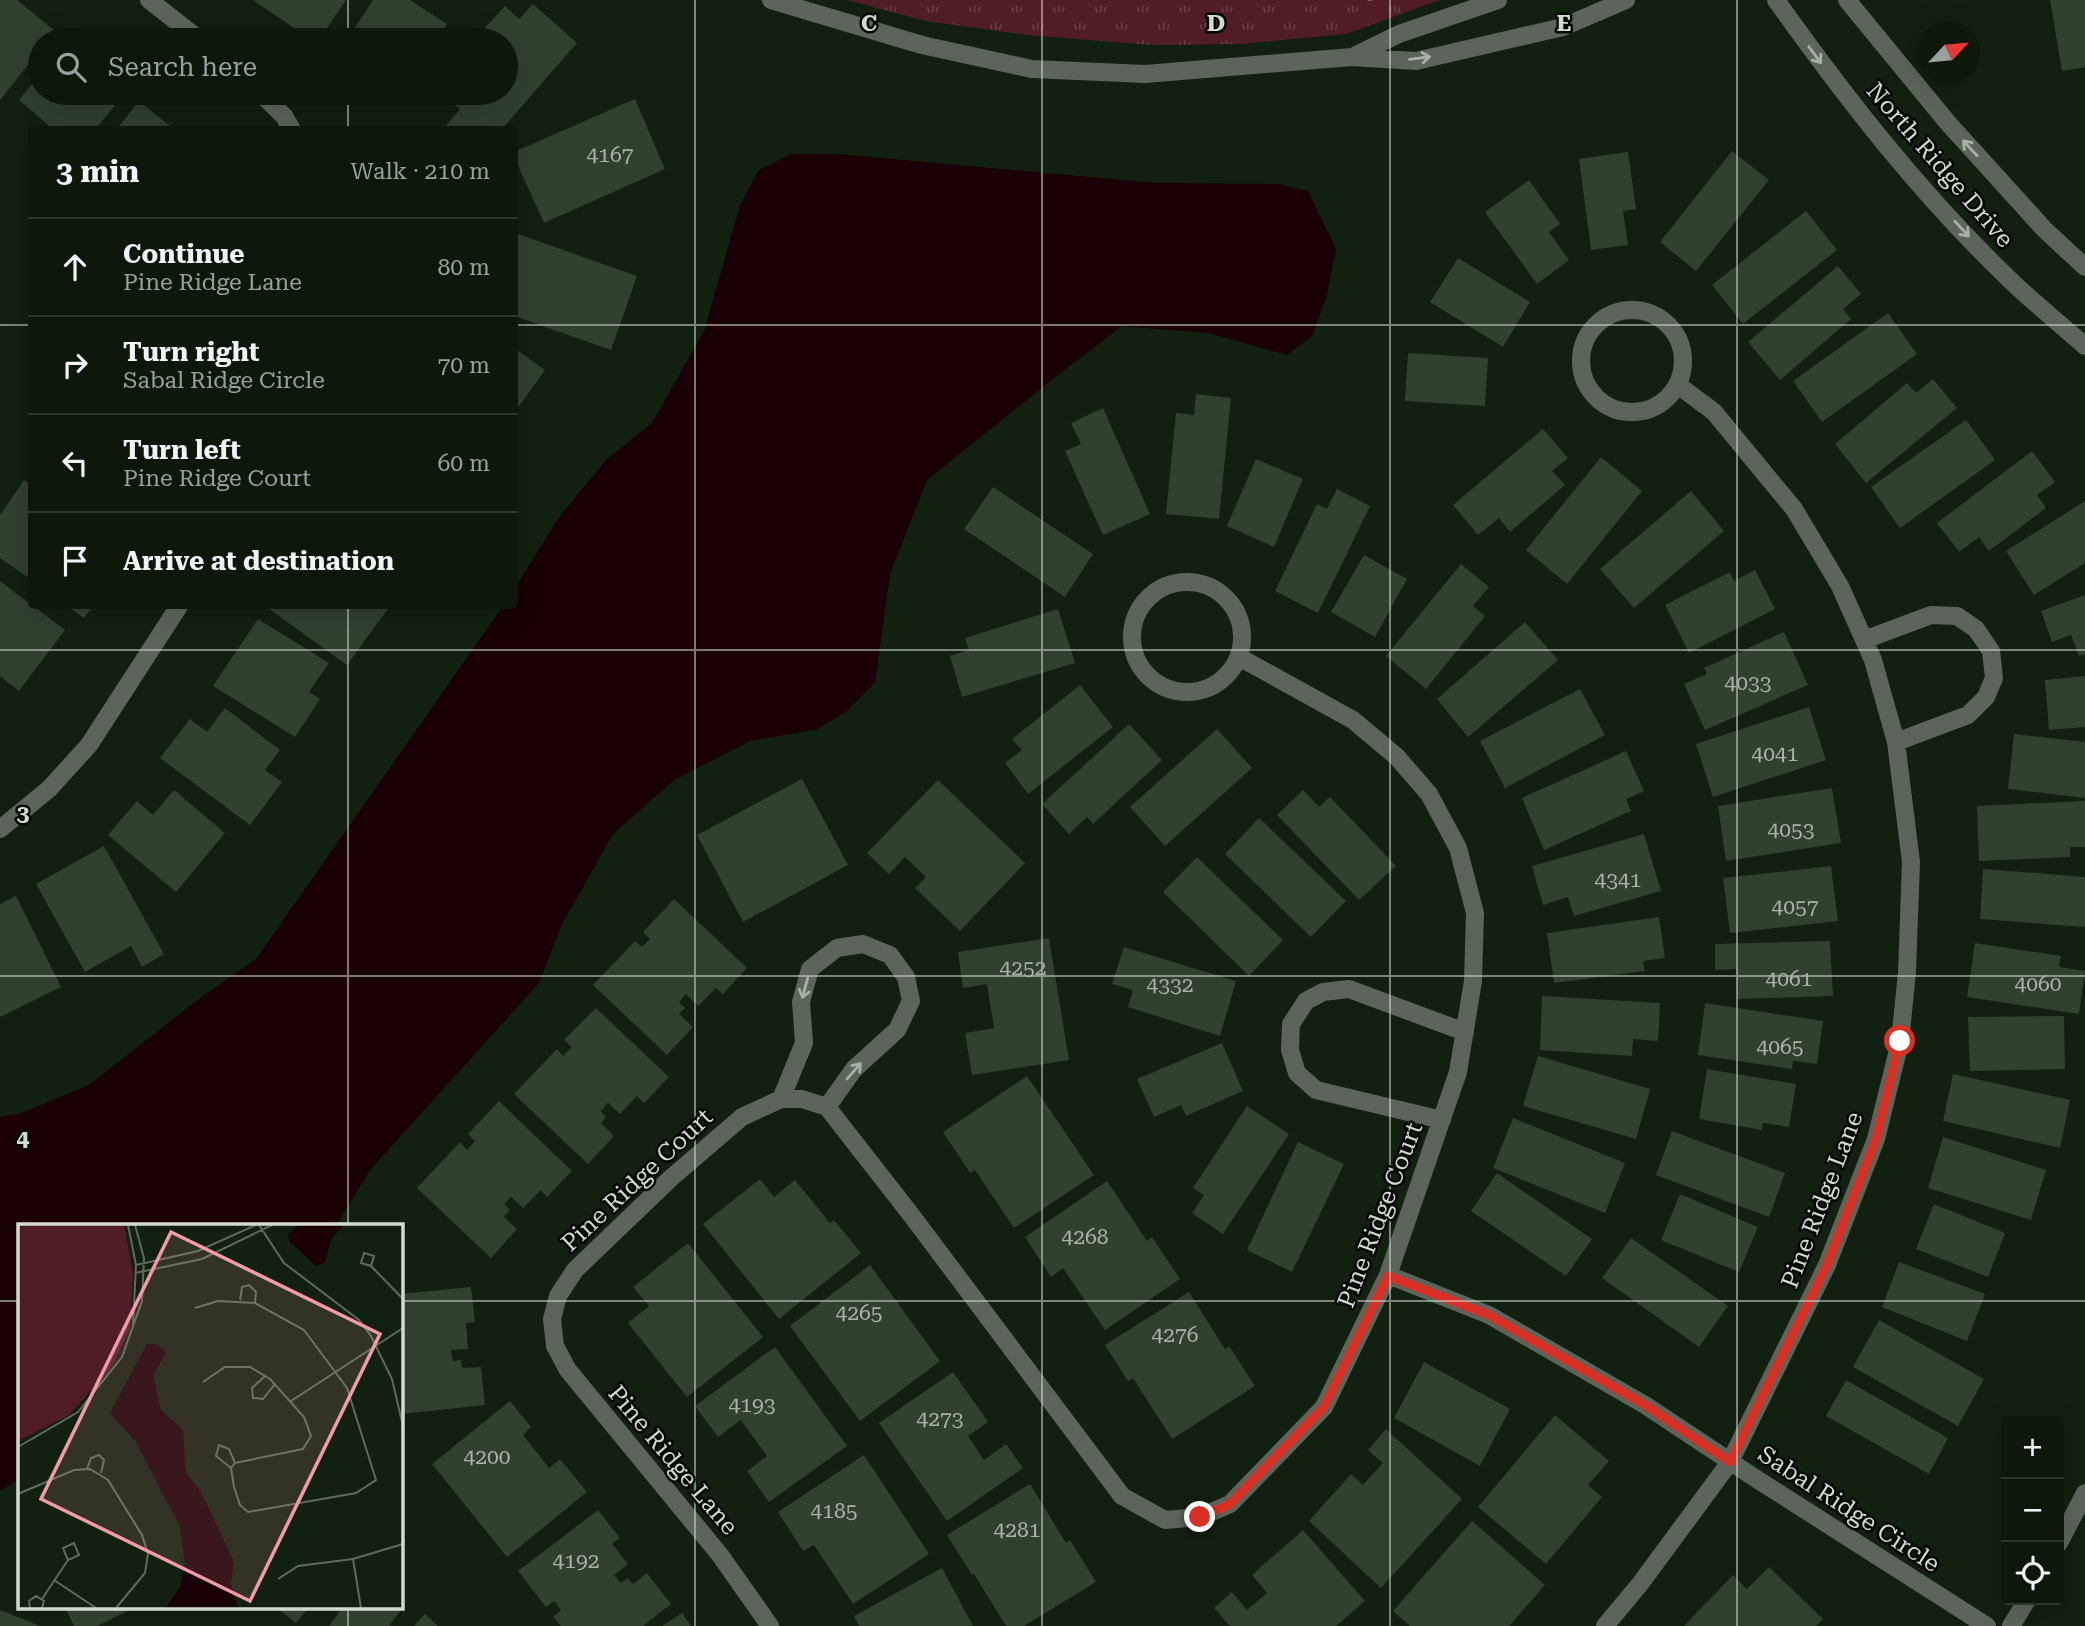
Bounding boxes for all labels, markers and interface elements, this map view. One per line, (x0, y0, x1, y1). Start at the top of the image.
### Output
text: C (861, 10, 877, 37)
text: D (1207, 10, 1225, 37)
text: E (1557, 10, 1571, 37)
north arrow (1917, 21, 1980, 84)
search box (28, 28, 518, 105)
one-way arrow (1808, 45, 1823, 64)
icon: search (52, 48, 90, 86)
text: Search here (108, 52, 257, 82)
one-way arrow (1408, 52, 1431, 65)
street label: North Ridge Drive (1861, 77, 2019, 253)
one-way arrow (1962, 139, 1978, 157)
house number: 4167 (586, 143, 634, 167)
text: 3 min (56, 154, 139, 189)
text: Walk · 210 m (351, 158, 490, 185)
one-way arrow (1954, 220, 1970, 238)
text: Continue (123, 239, 245, 269)
icon: ahead (56, 248, 94, 286)
text: 80 m (437, 254, 490, 281)
text: Pine Ridge Lane (123, 269, 302, 296)
text: Turn right (123, 337, 259, 367)
icon: right (56, 346, 94, 384)
text: 70 m (437, 352, 490, 379)
text: Sabal Ridge Circle (123, 367, 325, 394)
text: Turn left (123, 435, 241, 465)
icon: left (56, 444, 94, 482)
text: 60 m (437, 450, 490, 477)
text: Pine Ridge Court (123, 465, 311, 492)
icon: arrive (56, 542, 94, 580)
text: Arrive at destination (123, 546, 394, 576)
house number: 4033 (1724, 671, 1772, 695)
house number: 4041 (1751, 742, 1799, 766)
text: 3 (17, 800, 30, 827)
house number: 4053 (1767, 818, 1815, 842)
house number: 4341 (1594, 868, 1642, 892)
house number: 4057 (1771, 895, 1819, 919)
house number: 4252 (999, 956, 1047, 980)
house number: 4061 (1765, 967, 1813, 991)
house number: 4060 (2014, 972, 2062, 996)
house number: 4332 (1146, 973, 1194, 997)
one-way arrow (798, 976, 811, 999)
route start (1884, 1025, 1915, 1056)
house number: 4065 (1756, 1035, 1804, 1059)
one-way arrow (846, 1062, 862, 1080)
street label: Pine Ridge Court (556, 1103, 718, 1257)
street label: Pine Ridge Lane (1775, 1108, 1869, 1292)
street label: Pine Ridge Court (1332, 1118, 1428, 1312)
text: 4 (17, 1125, 30, 1152)
inset map (18, 1224, 402, 1608)
house number: 4268 (1061, 1225, 1109, 1249)
house number: 4265 (835, 1301, 883, 1325)
house number: 4276 (1151, 1323, 1199, 1347)
street label: Pine Ridge Lane (602, 1380, 744, 1540)
house number: 4193 (728, 1393, 776, 1417)
house number: 4273 (916, 1407, 964, 1431)
map controls (2001, 1416, 2064, 1605)
button: + (2001, 1416, 2064, 1479)
street label: Sabal Ridge Circle (1753, 1440, 1945, 1578)
house number: 4200 (463, 1445, 511, 1469)
button: − (2001, 1479, 2064, 1542)
house number: 4185 (810, 1499, 858, 1523)
route end (1184, 1501, 1215, 1532)
house number: 4281 (993, 1518, 1041, 1542)
button: locate (2001, 1542, 2064, 1605)
house number: 4192 (552, 1549, 600, 1573)

